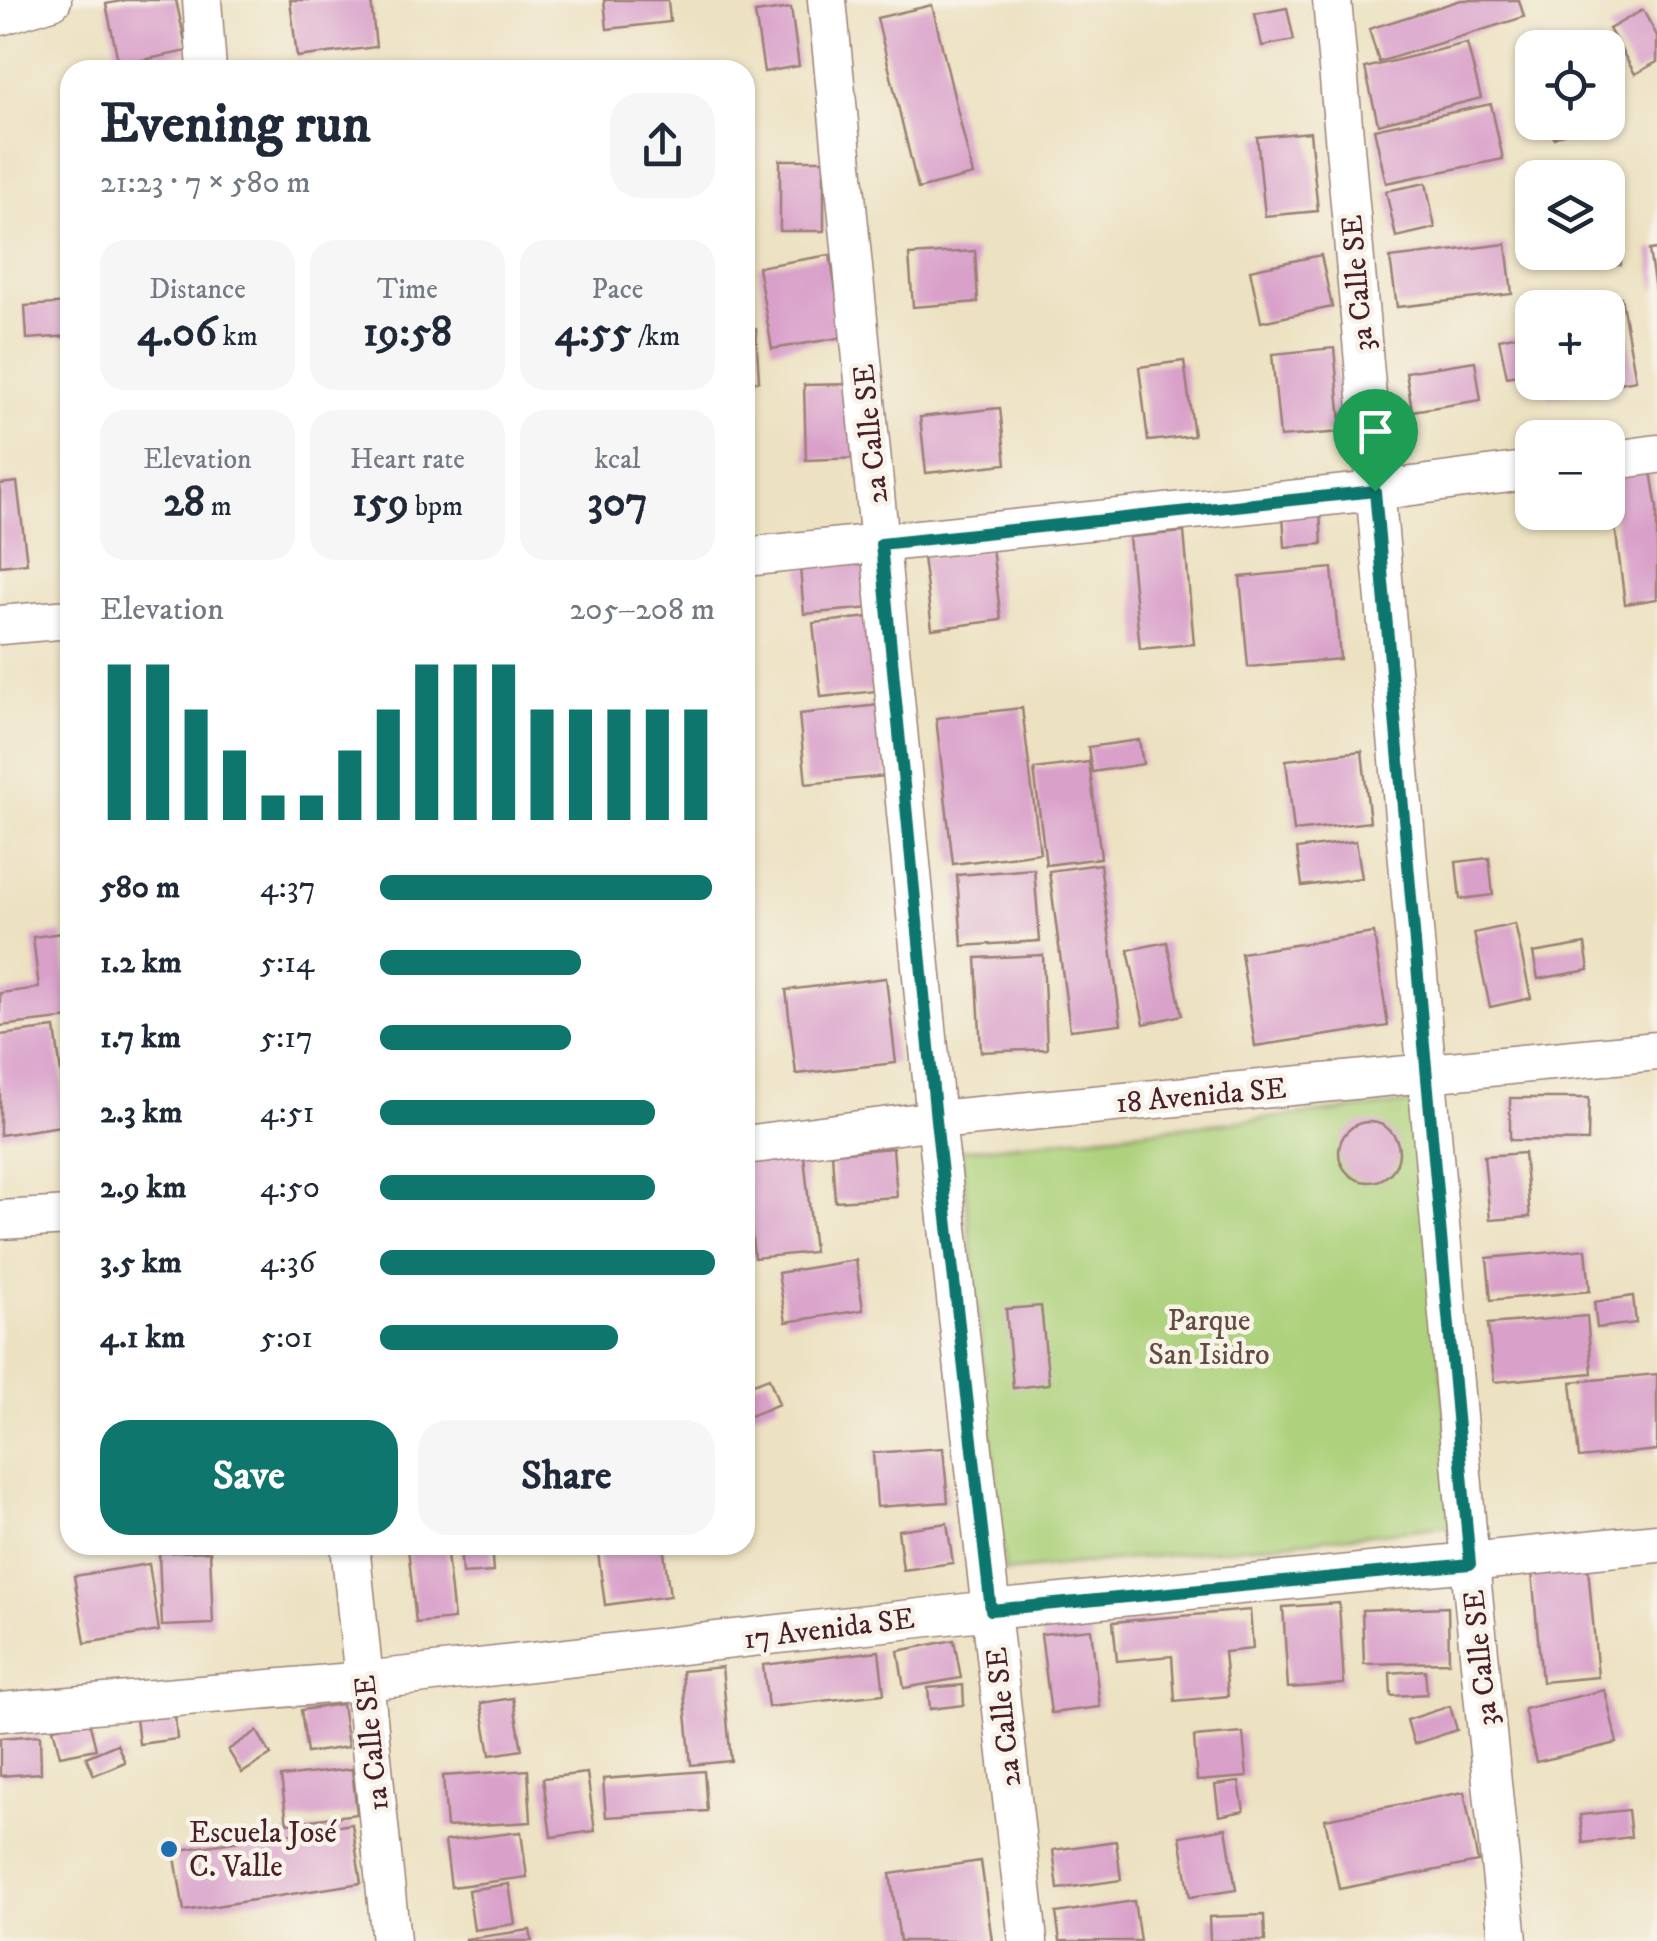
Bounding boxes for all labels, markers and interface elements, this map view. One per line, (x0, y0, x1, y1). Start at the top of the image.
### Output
map controls (1515, 30, 1625, 530)
button: locate (1515, 30, 1625, 140)
text: Evening run (100, 91, 371, 160)
button: share (610, 93, 715, 198)
button: layers (1515, 160, 1625, 270)
text: 21:23 · 7 × 580 m (100, 163, 311, 203)
street label: 3a Calle SE (1334, 213, 1383, 353)
text: Distance (149, 272, 246, 307)
text: Time (377, 272, 438, 307)
text: Pace (592, 272, 643, 307)
button: + (1515, 290, 1625, 400)
text: 4.06 (137, 307, 217, 359)
text: 19:58 (363, 307, 452, 359)
text: 4:55 (555, 307, 632, 359)
text: km (217, 319, 258, 354)
text: /km (632, 319, 680, 354)
street label: 2a Calle SE (846, 362, 897, 506)
pin (1333, 389, 1418, 492)
icon: arrive (1348, 404, 1403, 459)
button: − (1515, 420, 1625, 530)
text: Elevation (143, 442, 252, 477)
text: Heart rate (350, 442, 465, 477)
text: kcal (595, 442, 640, 477)
text: 28 (163, 477, 205, 529)
text: 159 (352, 477, 409, 529)
text: 307 (587, 477, 648, 529)
text: m (205, 489, 232, 524)
text: bpm (409, 489, 463, 524)
text: Elevation (100, 590, 224, 630)
text: 205–208 m (569, 590, 715, 630)
text: 580 m (100, 868, 180, 908)
text: 4:37 (260, 868, 316, 908)
text: 1.2 km (100, 943, 182, 983)
text: 5:14 (260, 943, 314, 983)
text: 1.7 km (100, 1018, 181, 1058)
text: 5:17 (260, 1018, 313, 1058)
street label: 18 Avenida SE (1114, 1071, 1288, 1122)
text: 2.3 km (100, 1093, 182, 1133)
text: 4:51 (260, 1093, 314, 1133)
text: 2.9 km (100, 1168, 187, 1208)
text: 4:50 (260, 1168, 320, 1208)
text: 3.5 km (100, 1243, 182, 1283)
text: 4:36 (260, 1243, 315, 1283)
park label: Parque San Isidro (1148, 1303, 1270, 1374)
text: 4.1 km (100, 1318, 185, 1358)
text: 5:01 (260, 1318, 313, 1358)
button: Save (100, 1420, 398, 1535)
button: Share (418, 1420, 715, 1535)
street label: 3a Calle SE (1456, 1588, 1507, 1728)
street label: 17 Avenida SE (742, 1601, 917, 1658)
street label: 2a Calle SE (979, 1645, 1030, 1789)
street label: 1a Calle SE (347, 1673, 398, 1813)
place label: Escuela José C. Valle (189, 1815, 337, 1886)
marker: Escuela José C. Valle (158, 1838, 180, 1860)

